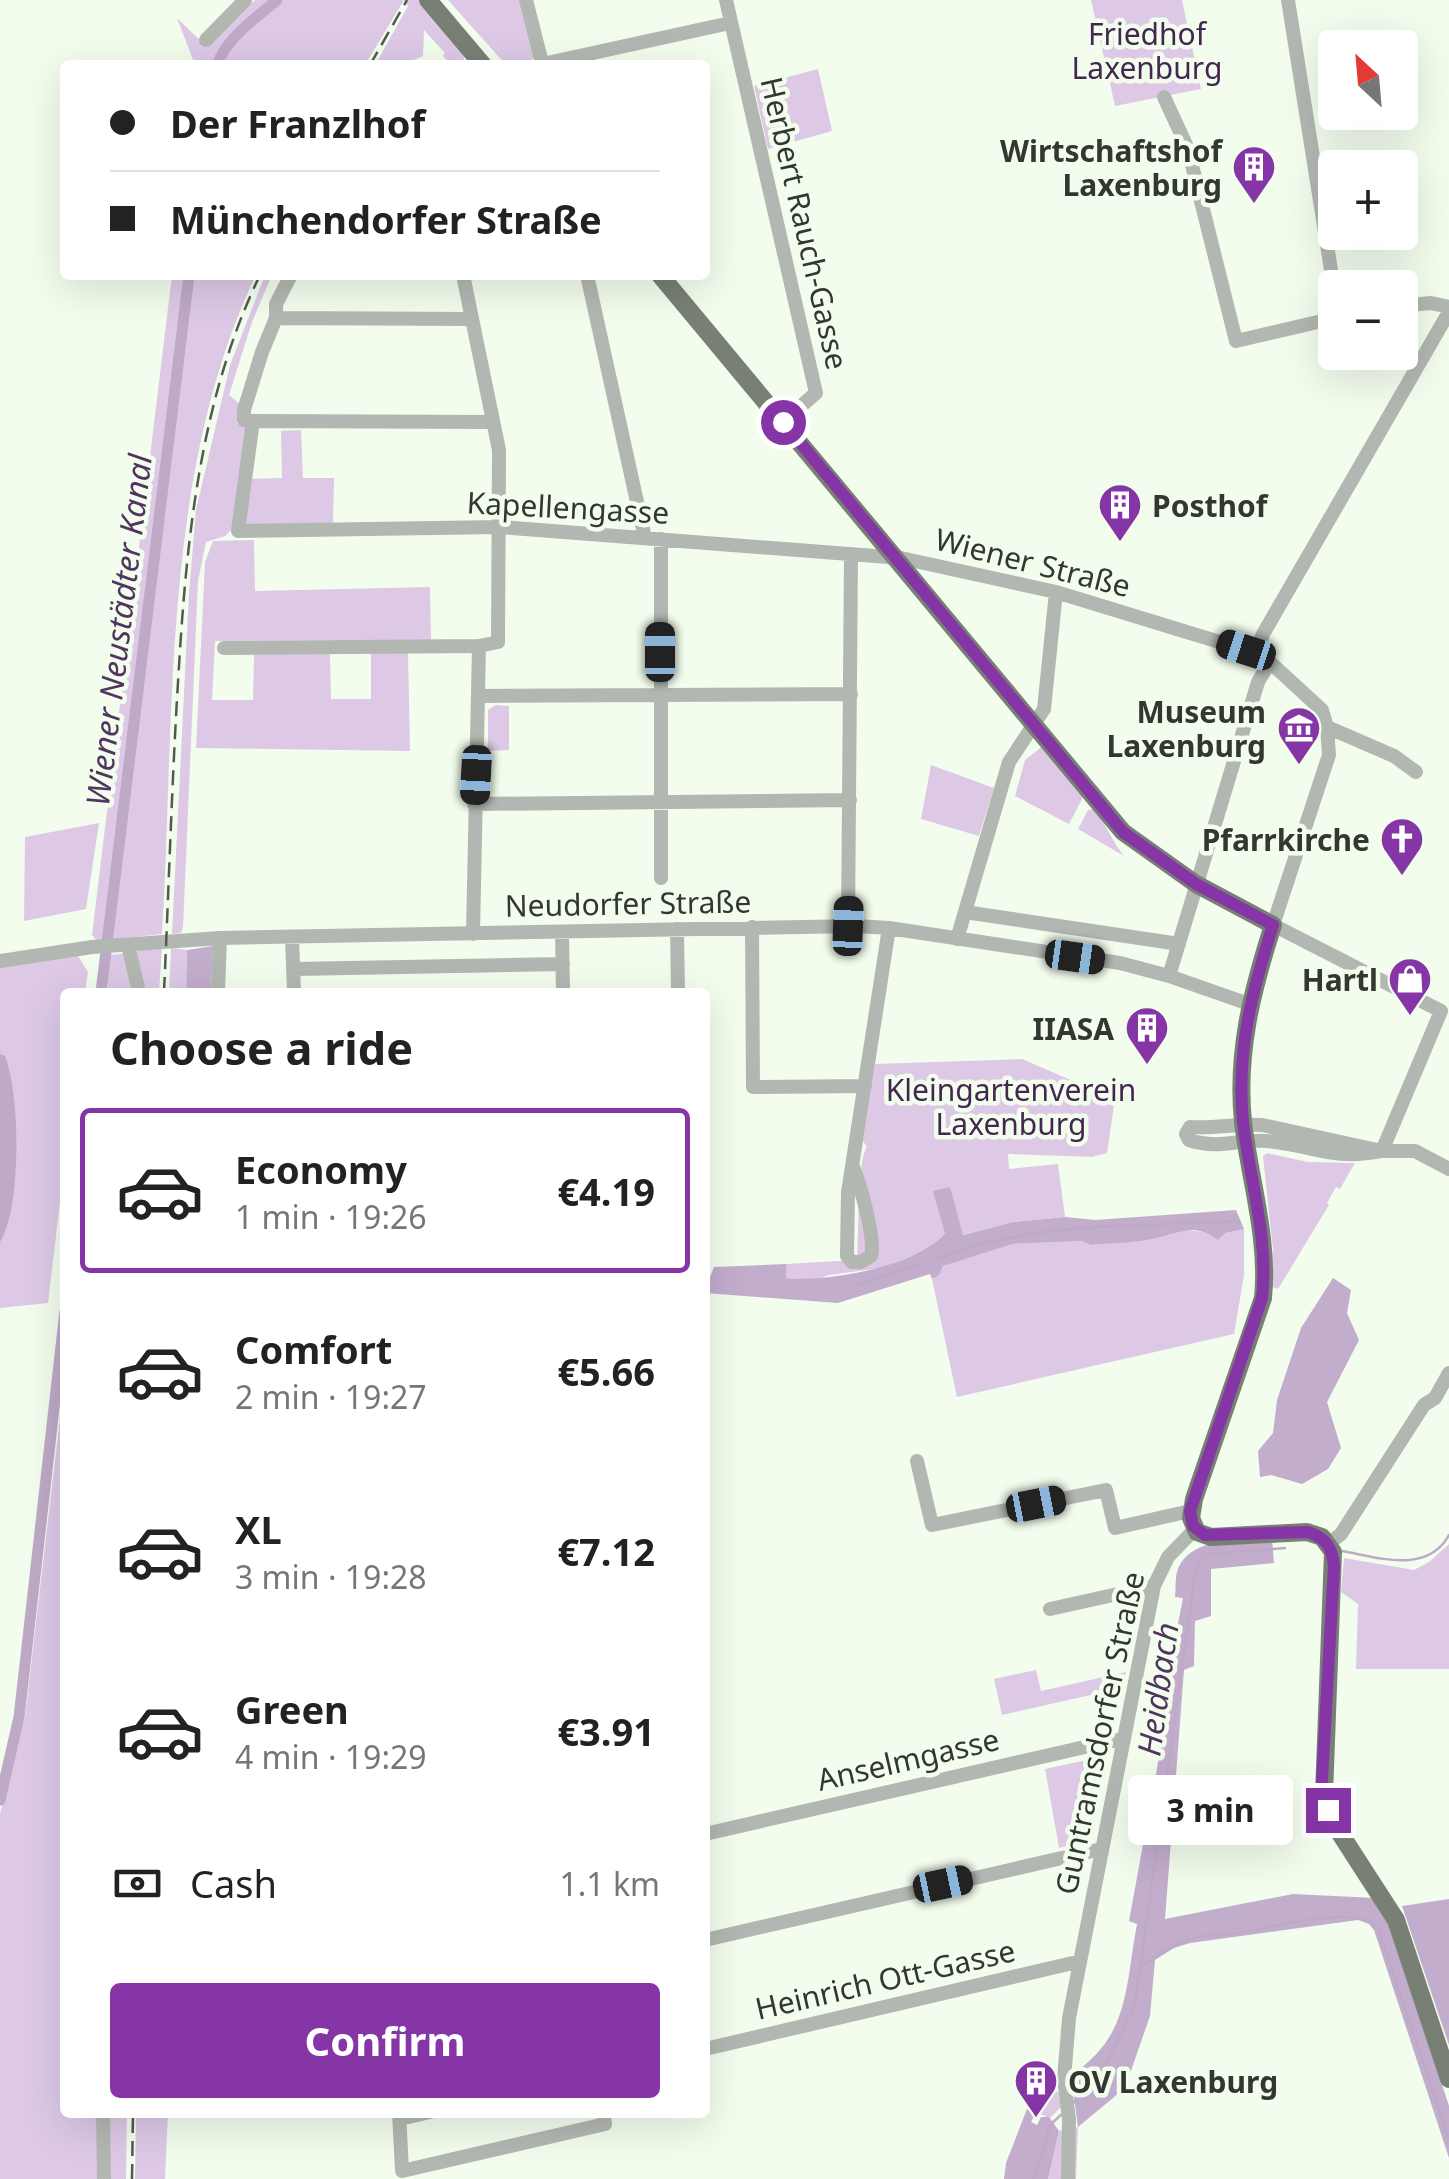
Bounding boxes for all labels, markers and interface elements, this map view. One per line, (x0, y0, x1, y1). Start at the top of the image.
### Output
park label: Friedhof Laxenburg (1072, 13, 1222, 88)
north arrow (1318, 30, 1418, 130)
map controls (1318, 30, 1418, 370)
street label: Herbert Rauch-Gasse (751, 73, 859, 373)
text: Der Franzlhof (170, 97, 425, 149)
place label: Wirtschaftshof Laxenburg (1000, 130, 1223, 205)
building icon: Wirtschaftshof Laxenburg (1231, 144, 1277, 205)
button: + (1318, 150, 1418, 250)
text: Münchendorfer Straße (170, 193, 602, 245)
button: − (1318, 270, 1418, 370)
route start (761, 400, 806, 445)
water label: Wiener Neustädter Kanal (75, 451, 161, 808)
street label: Kapellengasse (466, 481, 670, 533)
building icon: Posthof (1097, 482, 1143, 543)
place label: Posthof (1152, 485, 1269, 526)
street label: Wiener Straße (931, 518, 1135, 606)
car (645, 622, 675, 682)
car (1213, 626, 1279, 674)
place label: Museum Laxenburg (1107, 691, 1266, 766)
museum icon: Museum Laxenburg (1276, 705, 1322, 766)
car (459, 744, 493, 806)
church icon: Pfarrkirche (1379, 816, 1425, 877)
place label: Pfarrkirche (1202, 819, 1370, 860)
street label: Neudorfer Straße (504, 880, 752, 926)
car (832, 895, 864, 957)
car (1043, 938, 1107, 976)
shop icon: Hartl (1387, 956, 1433, 1017)
place label: Hartl (1302, 959, 1378, 1000)
building icon: IIASA (1124, 1005, 1170, 1066)
place label: IIASA (1033, 1008, 1114, 1049)
text: Choose a ride (110, 1017, 413, 1078)
park label: Kleingartenverein Laxenburg (886, 1069, 1136, 1144)
text: Economy (235, 1143, 407, 1195)
icon: car (115, 1146, 205, 1236)
text: €4.19 (557, 1165, 655, 1217)
text: 1 min · 19:26 (235, 1195, 427, 1238)
text: Comfort (235, 1323, 392, 1375)
icon: car (115, 1326, 205, 1416)
text: €5.66 (557, 1345, 655, 1397)
text: 2 min · 19:27 (235, 1375, 427, 1418)
car (1004, 1484, 1068, 1524)
text: XL (235, 1503, 282, 1555)
icon: car (115, 1506, 205, 1596)
text: €7.12 (557, 1525, 655, 1577)
text: 3 min · 19:28 (235, 1555, 427, 1598)
street label: Guntramsdorfer Straße (1045, 1568, 1153, 1898)
water label: Heidbach (1126, 1620, 1188, 1758)
text: Green (235, 1683, 349, 1735)
icon: car (115, 1686, 205, 1776)
text: €3.91 (557, 1705, 655, 1757)
street label: Anselmgasse (813, 1718, 1003, 1800)
text: 4 min · 19:29 (235, 1735, 427, 1778)
callout: 3 min (1128, 1775, 1293, 1845)
text: 3 min (1166, 1788, 1255, 1831)
route end (1306, 1788, 1351, 1833)
icon: cash (110, 1856, 165, 1911)
text: Cash (190, 1857, 277, 1909)
text: 1.1 km (559, 1862, 660, 1905)
car (911, 1863, 975, 1905)
street label: Heinrich Ott-Gasse (751, 1929, 1019, 2029)
button: Confirm (110, 1983, 660, 2098)
building icon: OV Laxenburg (1013, 2058, 1059, 2119)
place label: OV Laxenburg (1068, 2061, 1278, 2102)

